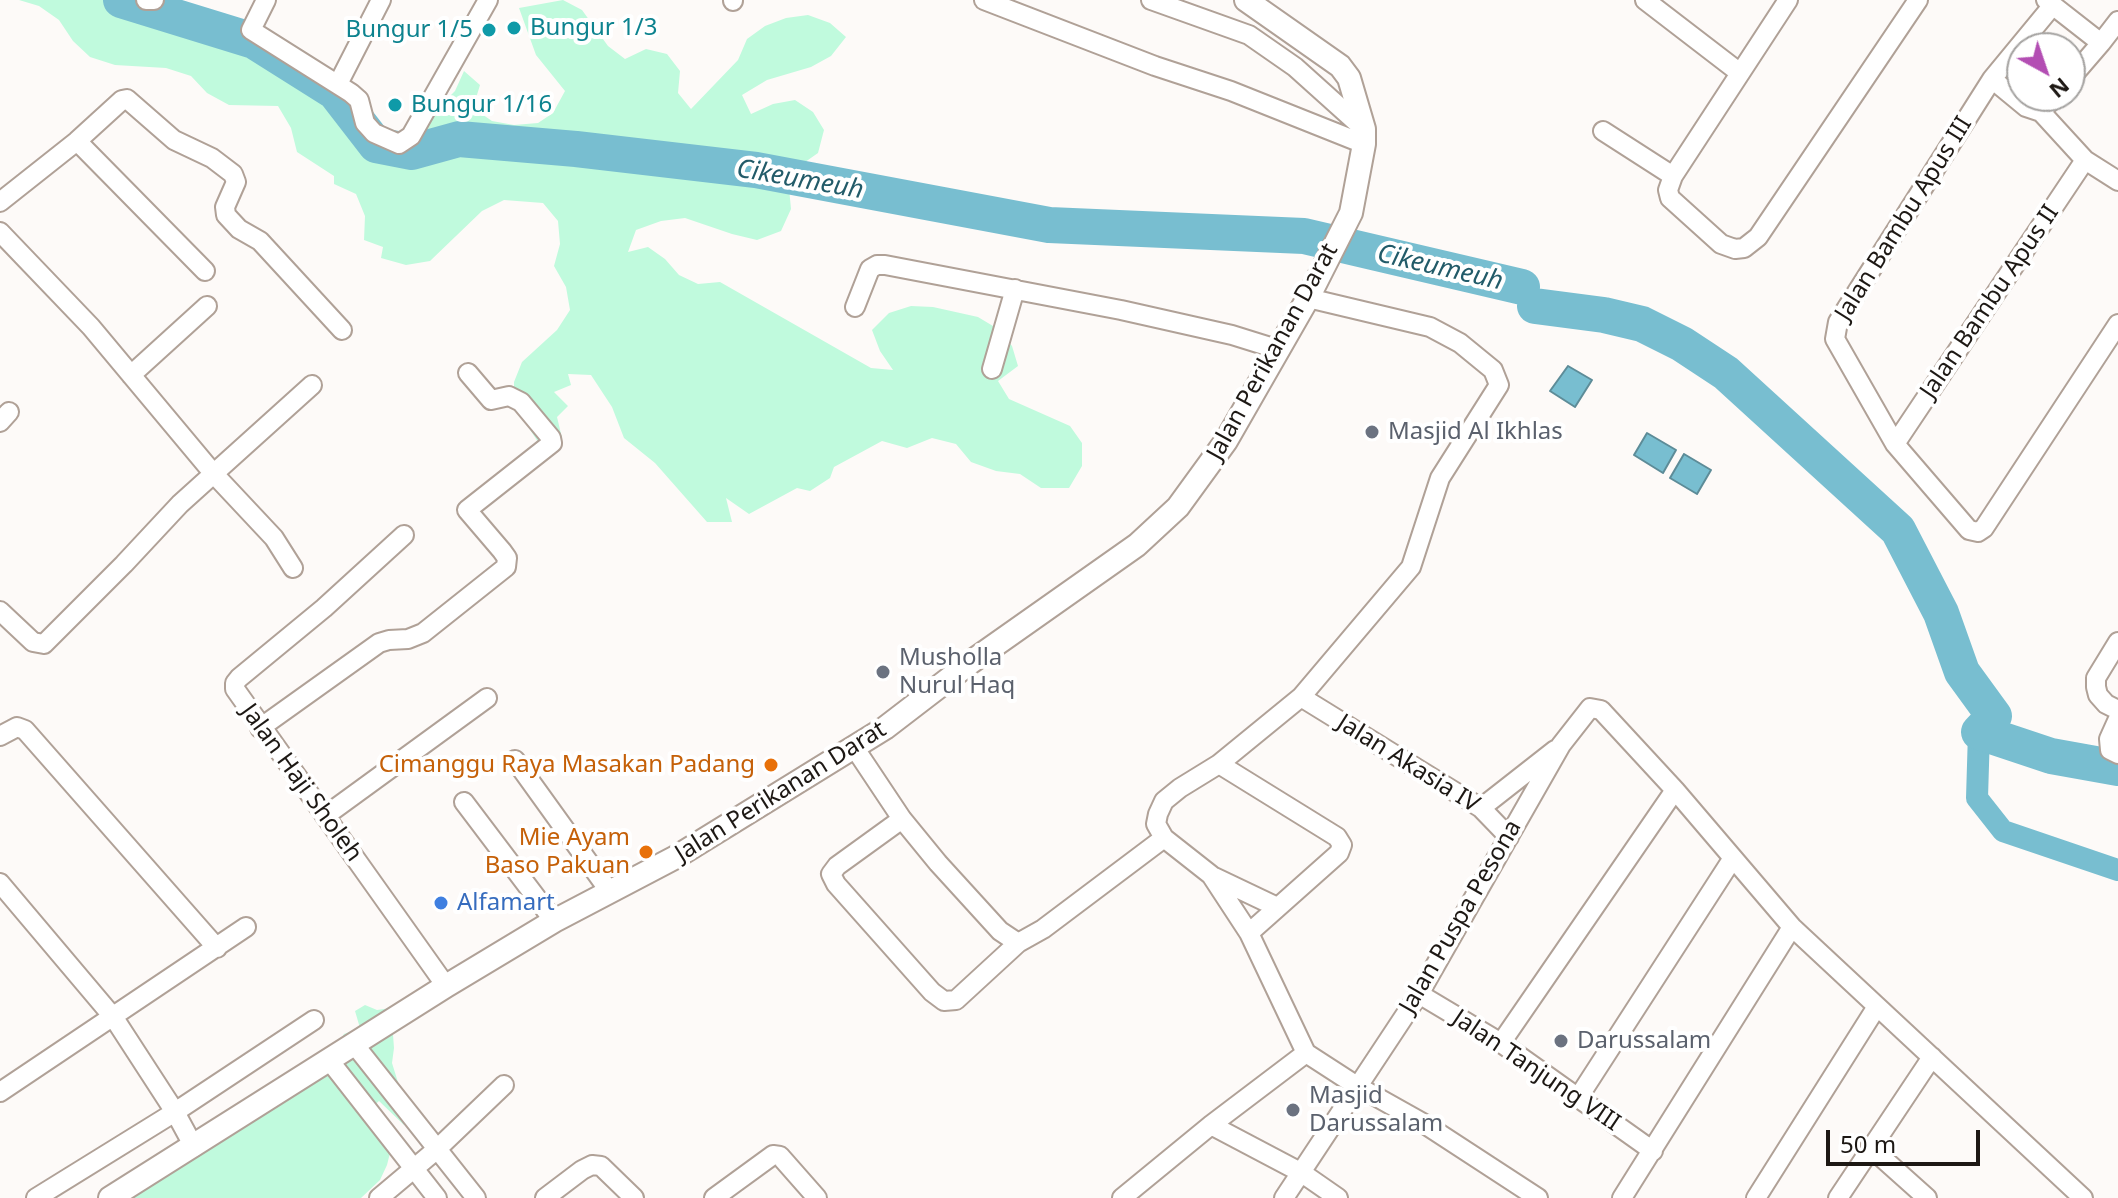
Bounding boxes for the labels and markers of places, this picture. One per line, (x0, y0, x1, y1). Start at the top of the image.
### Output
place label: Bungur 1/3 (530, 14, 657, 42)
place label: Bungur 1/5 (346, 16, 473, 44)
marker: Bungur 1/3 (505, 19, 523, 37)
marker: Bungur 1/5 (480, 21, 498, 39)
place label: Bungur 1/16 (411, 91, 552, 119)
marker: Bungur 1/16 (386, 96, 404, 114)
place label: Masjid Al Ikhlas (1388, 418, 1563, 446)
marker: Masjid Al Ikhlas (1363, 423, 1381, 441)
place label: Musholla Nurul Haq (899, 644, 1015, 700)
marker: Musholla Nurul Haq (874, 663, 892, 681)
place label: Cimanggu Raya Masakan Padang (379, 751, 755, 779)
marker: Cimanggu Raya Masakan Padang (762, 756, 780, 774)
place label: Mie Ayam Baso Pakuan (485, 824, 630, 880)
marker: Mie Ayam Baso Pakuan (637, 843, 655, 861)
place label: Alfamart (457, 889, 555, 917)
marker: Alfamart (432, 894, 450, 912)
place label: Darussalam (1577, 1027, 1711, 1055)
marker: Darussalam (1552, 1032, 1570, 1050)
place label: Masjid Darussalam (1309, 1082, 1443, 1138)
marker: Masjid Darussalam (1284, 1101, 1302, 1119)

